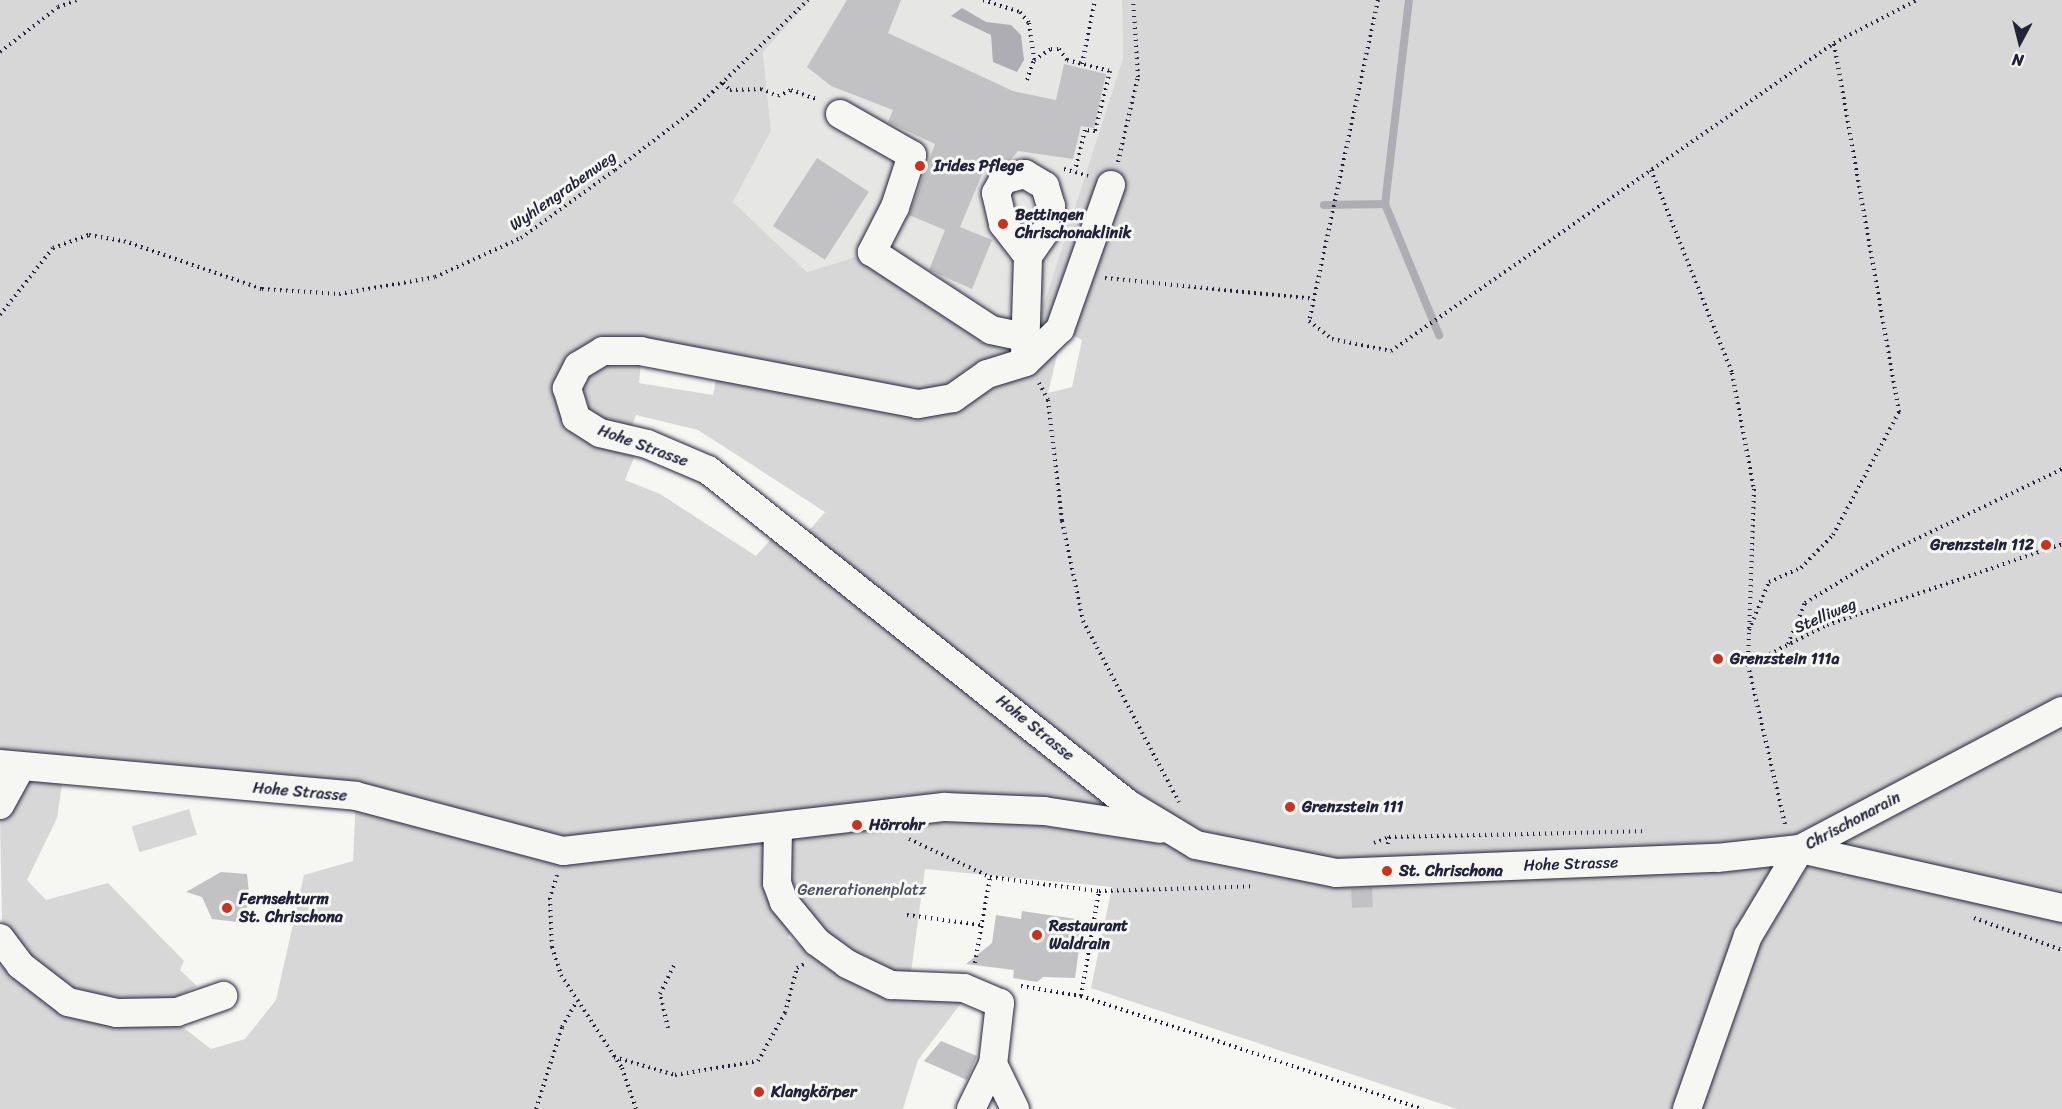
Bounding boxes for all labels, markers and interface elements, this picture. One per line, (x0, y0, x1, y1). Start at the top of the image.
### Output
north arrow (1990, 12, 2050, 72)
text: N (2010, 45, 2025, 75)
street label: Wyhlengrabenweg (506, 147, 620, 235)
place label: Irides Pflege (934, 156, 1025, 176)
marker: Irides Pflege (911, 157, 929, 175)
place label: Bettingen Chrischonaklinik (1015, 205, 1131, 243)
marker: Bettingen Chrischonaklinik (996, 217, 1010, 231)
street label: Hohe Strasse (596, 421, 690, 471)
place label: Grenzstein 112 (1930, 535, 2034, 555)
marker: Grenzstein 112 (2039, 538, 2053, 552)
street label: Stelliweg (1791, 594, 1859, 638)
place label: Grenzstein 111a (1730, 649, 1839, 669)
marker: Grenzstein 111a (1711, 652, 1725, 666)
street label: Hohe Strasse (992, 691, 1078, 765)
street label: Hohe Strasse (252, 778, 348, 806)
street label: Chrischonarain (1802, 788, 1904, 854)
place label: Grenzstein 111 (1302, 797, 1403, 817)
marker: Grenzstein 111 (1283, 800, 1297, 814)
place label: Hörrohr (869, 815, 925, 835)
marker: Hörrohr (850, 818, 864, 832)
street label: Hohe Strasse (1524, 853, 1618, 875)
place label: St. Chrischona (1399, 861, 1502, 881)
marker: St. Chrischona (1380, 864, 1394, 878)
park label: Generationenplatz (797, 880, 927, 900)
place label: Fernsehturm St. Chrischona (239, 889, 342, 927)
marker: Fernsehturm St. Chrischona (220, 901, 234, 915)
place label: Restaurant Waldrain (1049, 916, 1128, 954)
marker: Restaurant Waldrain (1030, 928, 1044, 942)
place label: Klangkörper (771, 1082, 856, 1102)
marker: Klangkörper (752, 1085, 766, 1099)

